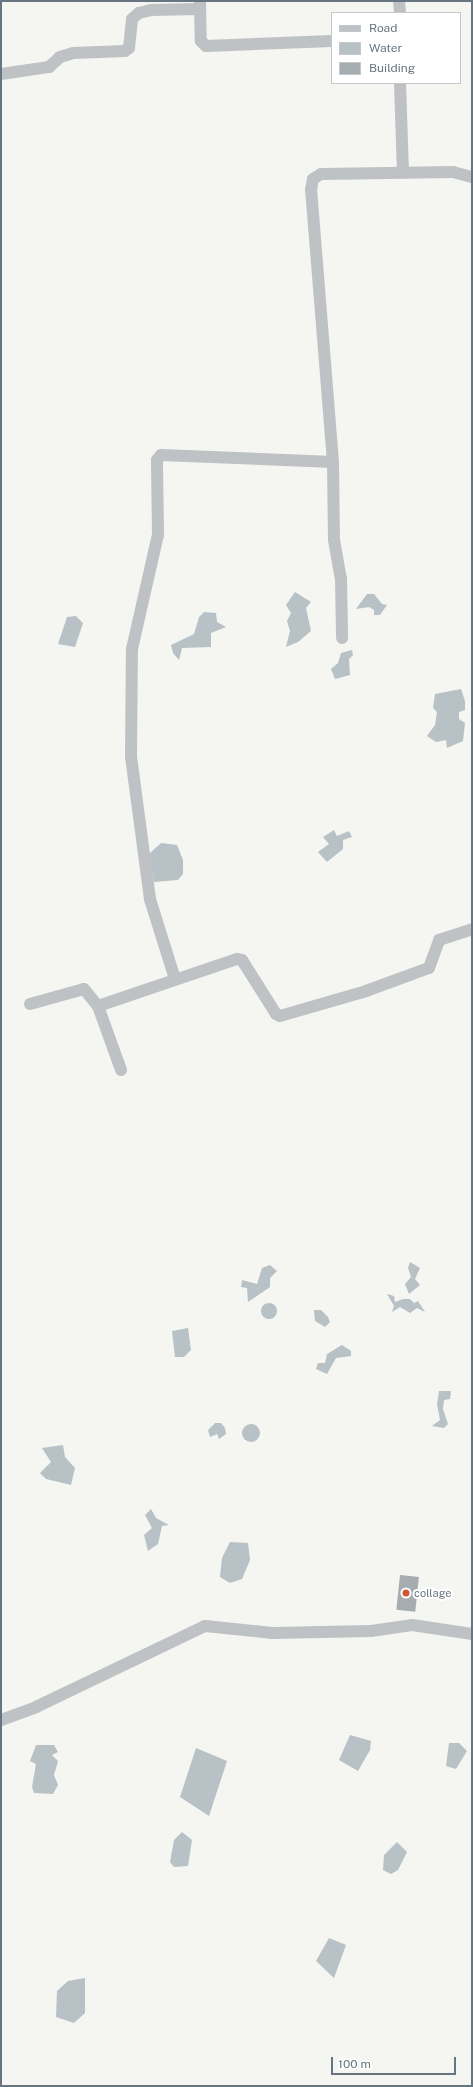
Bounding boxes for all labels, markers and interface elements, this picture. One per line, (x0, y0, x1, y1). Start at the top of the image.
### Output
legend (331, 12, 461, 84)
text: Road (369, 21, 397, 35)
text: Water (369, 41, 402, 55)
text: Building (369, 61, 415, 75)
place label: collage (414, 1586, 452, 1600)
marker: collage (401, 1588, 411, 1598)
scale bar (333, 2049, 458, 2075)
text: 100 m (338, 2057, 371, 2071)

